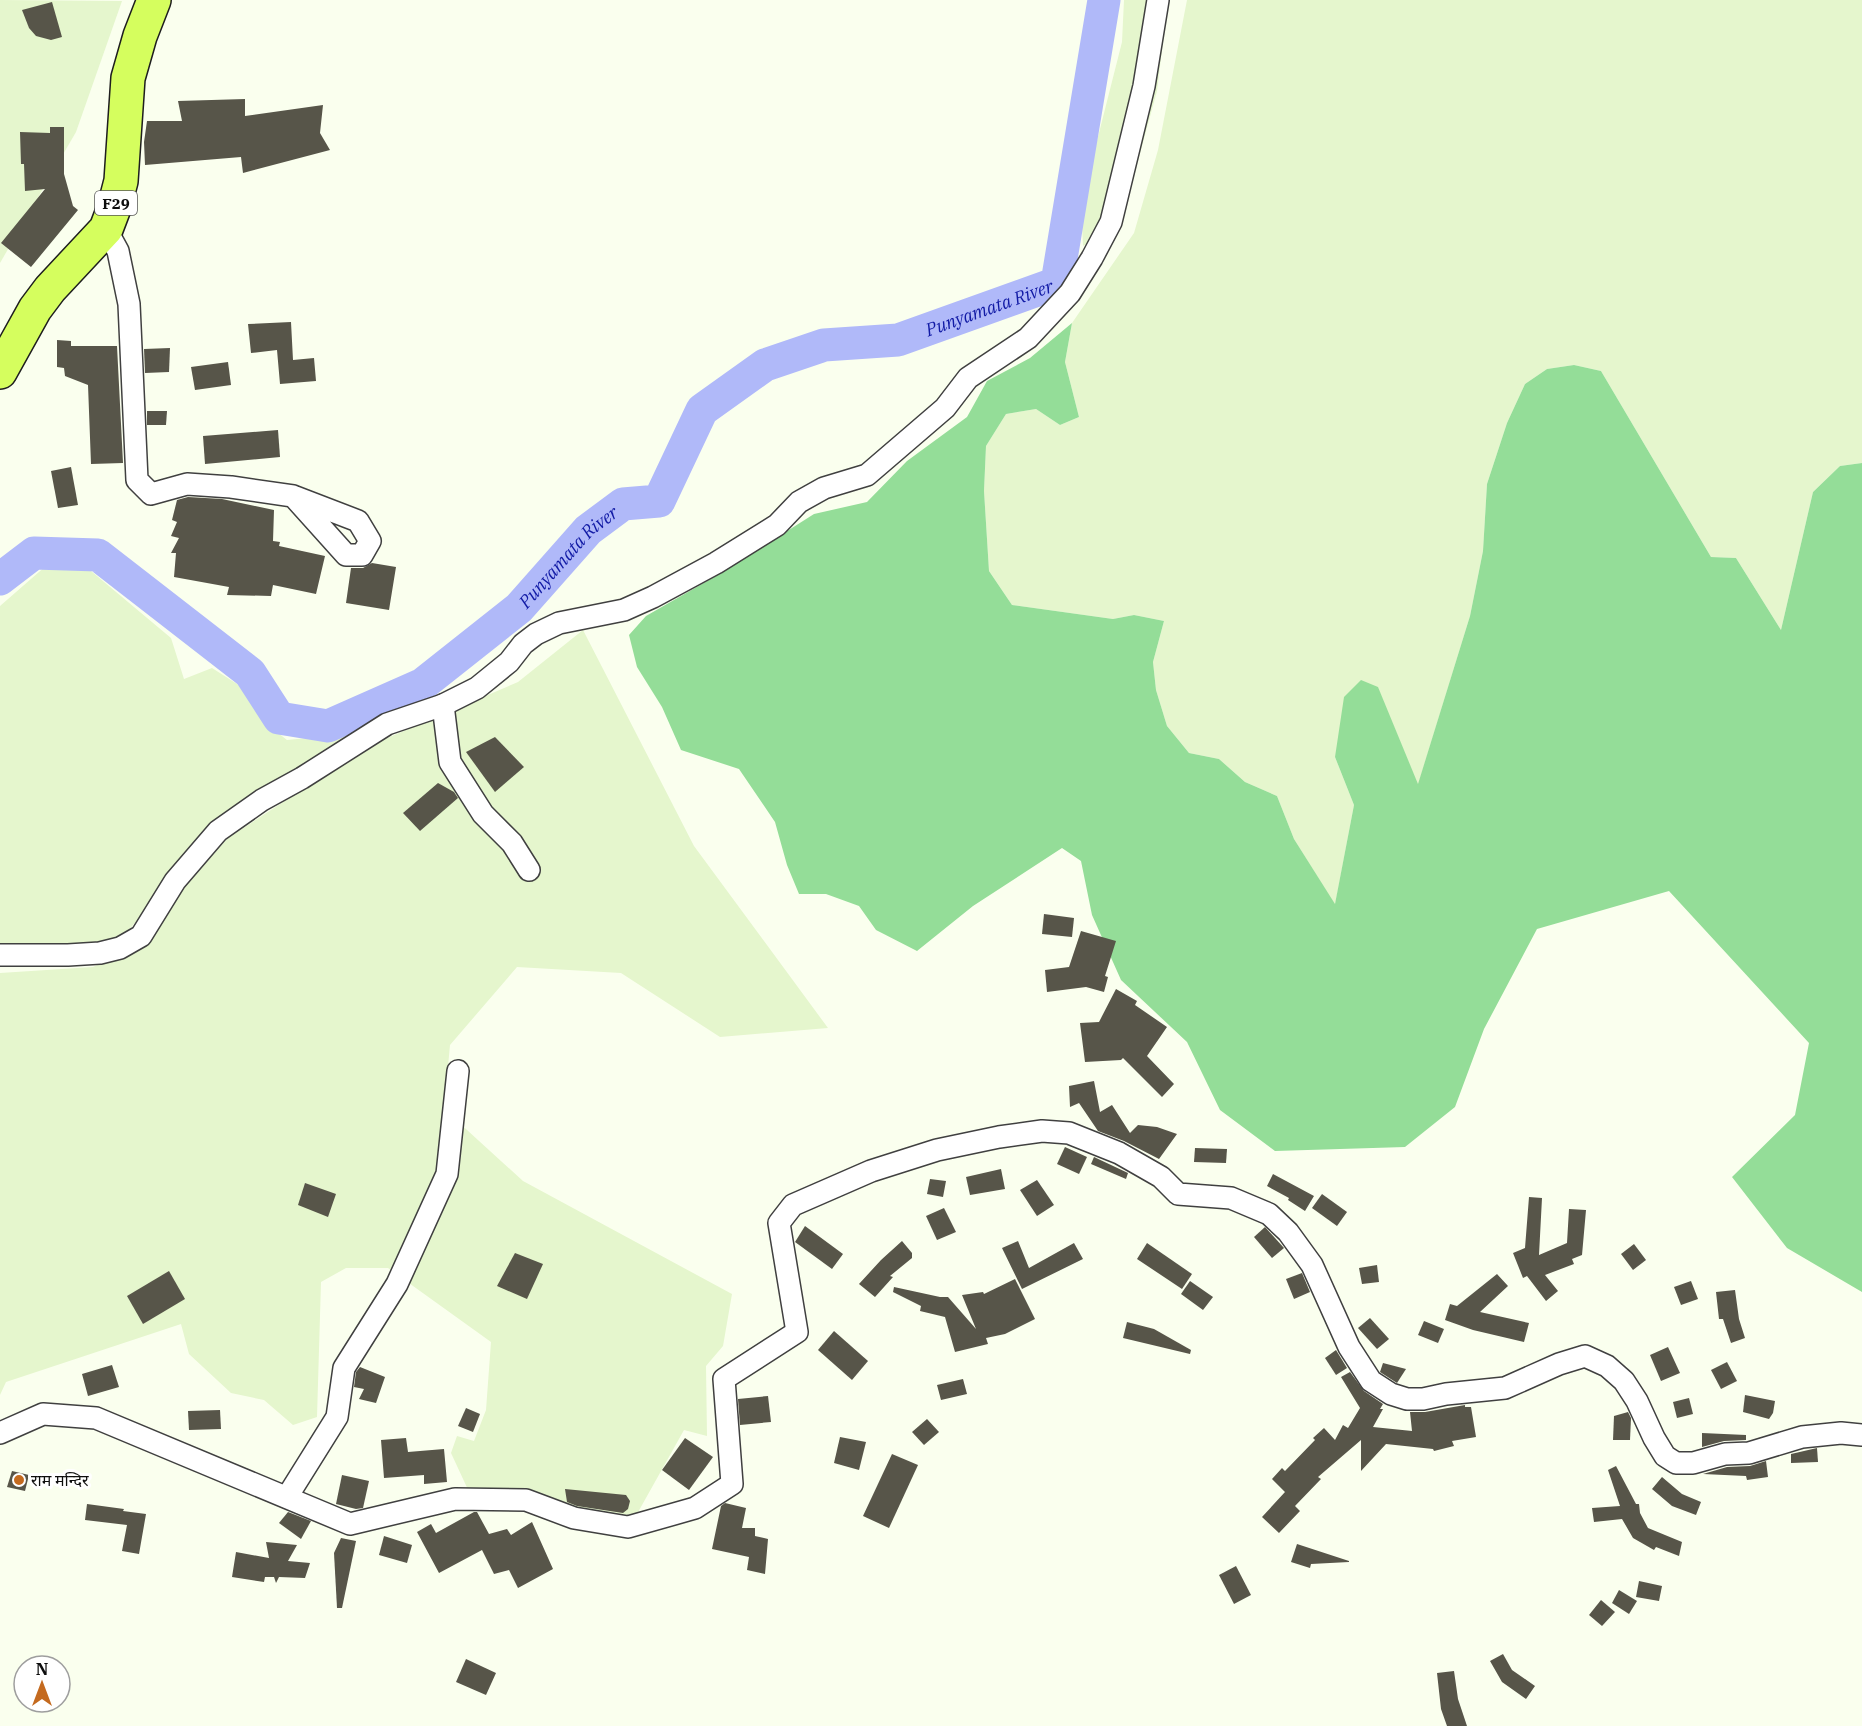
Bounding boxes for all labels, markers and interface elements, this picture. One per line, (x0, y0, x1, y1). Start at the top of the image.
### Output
road number: F29 (95, 191, 137, 215)
water label: Punyamata River (921, 273, 1057, 341)
water label: Punyamata River (512, 500, 623, 613)
place label: राम मन्दिर (31, 1470, 89, 1490)
marker: राम मन्दिर (12, 1473, 26, 1487)
north arrow (12, 1654, 72, 1714)
text: N (36, 1659, 48, 1679)

